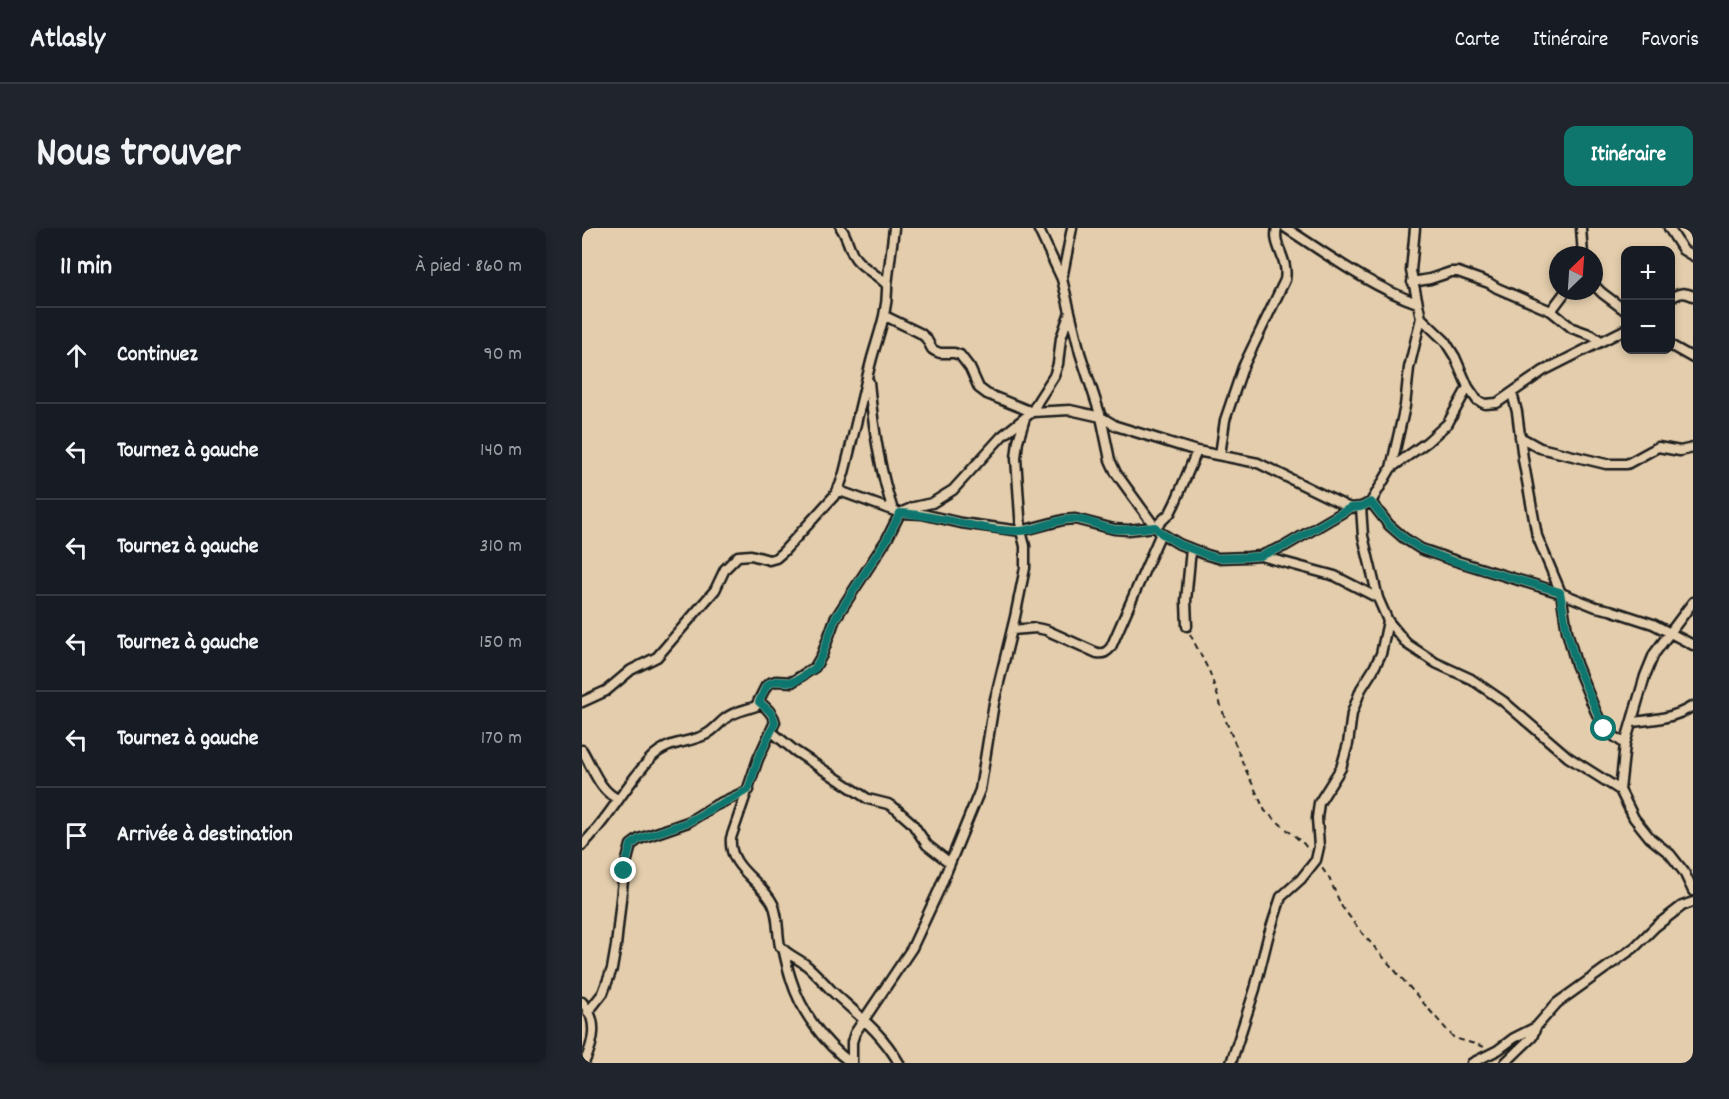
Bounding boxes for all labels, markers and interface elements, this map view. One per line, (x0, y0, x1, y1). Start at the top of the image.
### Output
text: Atlasly (30, 21, 105, 61)
text: Carte (1455, 26, 1500, 56)
text: Itinéraire (1533, 26, 1608, 56)
text: Favoris (1641, 26, 1699, 56)
text: Nous trouver (36, 126, 240, 186)
button: Itinéraire (1564, 126, 1693, 186)
north arrow (1549, 246, 1603, 300)
map controls (1621, 246, 1675, 354)
button: + (1621, 246, 1675, 300)
text: 11 min (60, 249, 112, 286)
text: À pied · 860 m (415, 253, 522, 281)
button: − (1621, 300, 1675, 354)
icon: ahead (60, 339, 93, 372)
text: Continuez (117, 340, 198, 371)
text: 90 m (484, 341, 522, 369)
icon: left (60, 435, 93, 468)
text: Tournez à gauche (117, 436, 259, 467)
text: 140 m (480, 437, 522, 465)
icon: left (60, 531, 93, 564)
text: Tournez à gauche (117, 532, 259, 563)
text: 310 m (480, 533, 522, 561)
icon: left (60, 627, 93, 660)
text: Tournez à gauche (117, 628, 259, 659)
text: 150 m (479, 629, 522, 657)
route start (1590, 715, 1616, 741)
icon: left (60, 723, 93, 756)
text: Tournez à gauche (117, 724, 259, 755)
text: 170 m (481, 725, 522, 753)
icon: arrive (60, 819, 93, 852)
text: Arrivée à destination (117, 820, 293, 851)
route end (610, 857, 636, 883)

